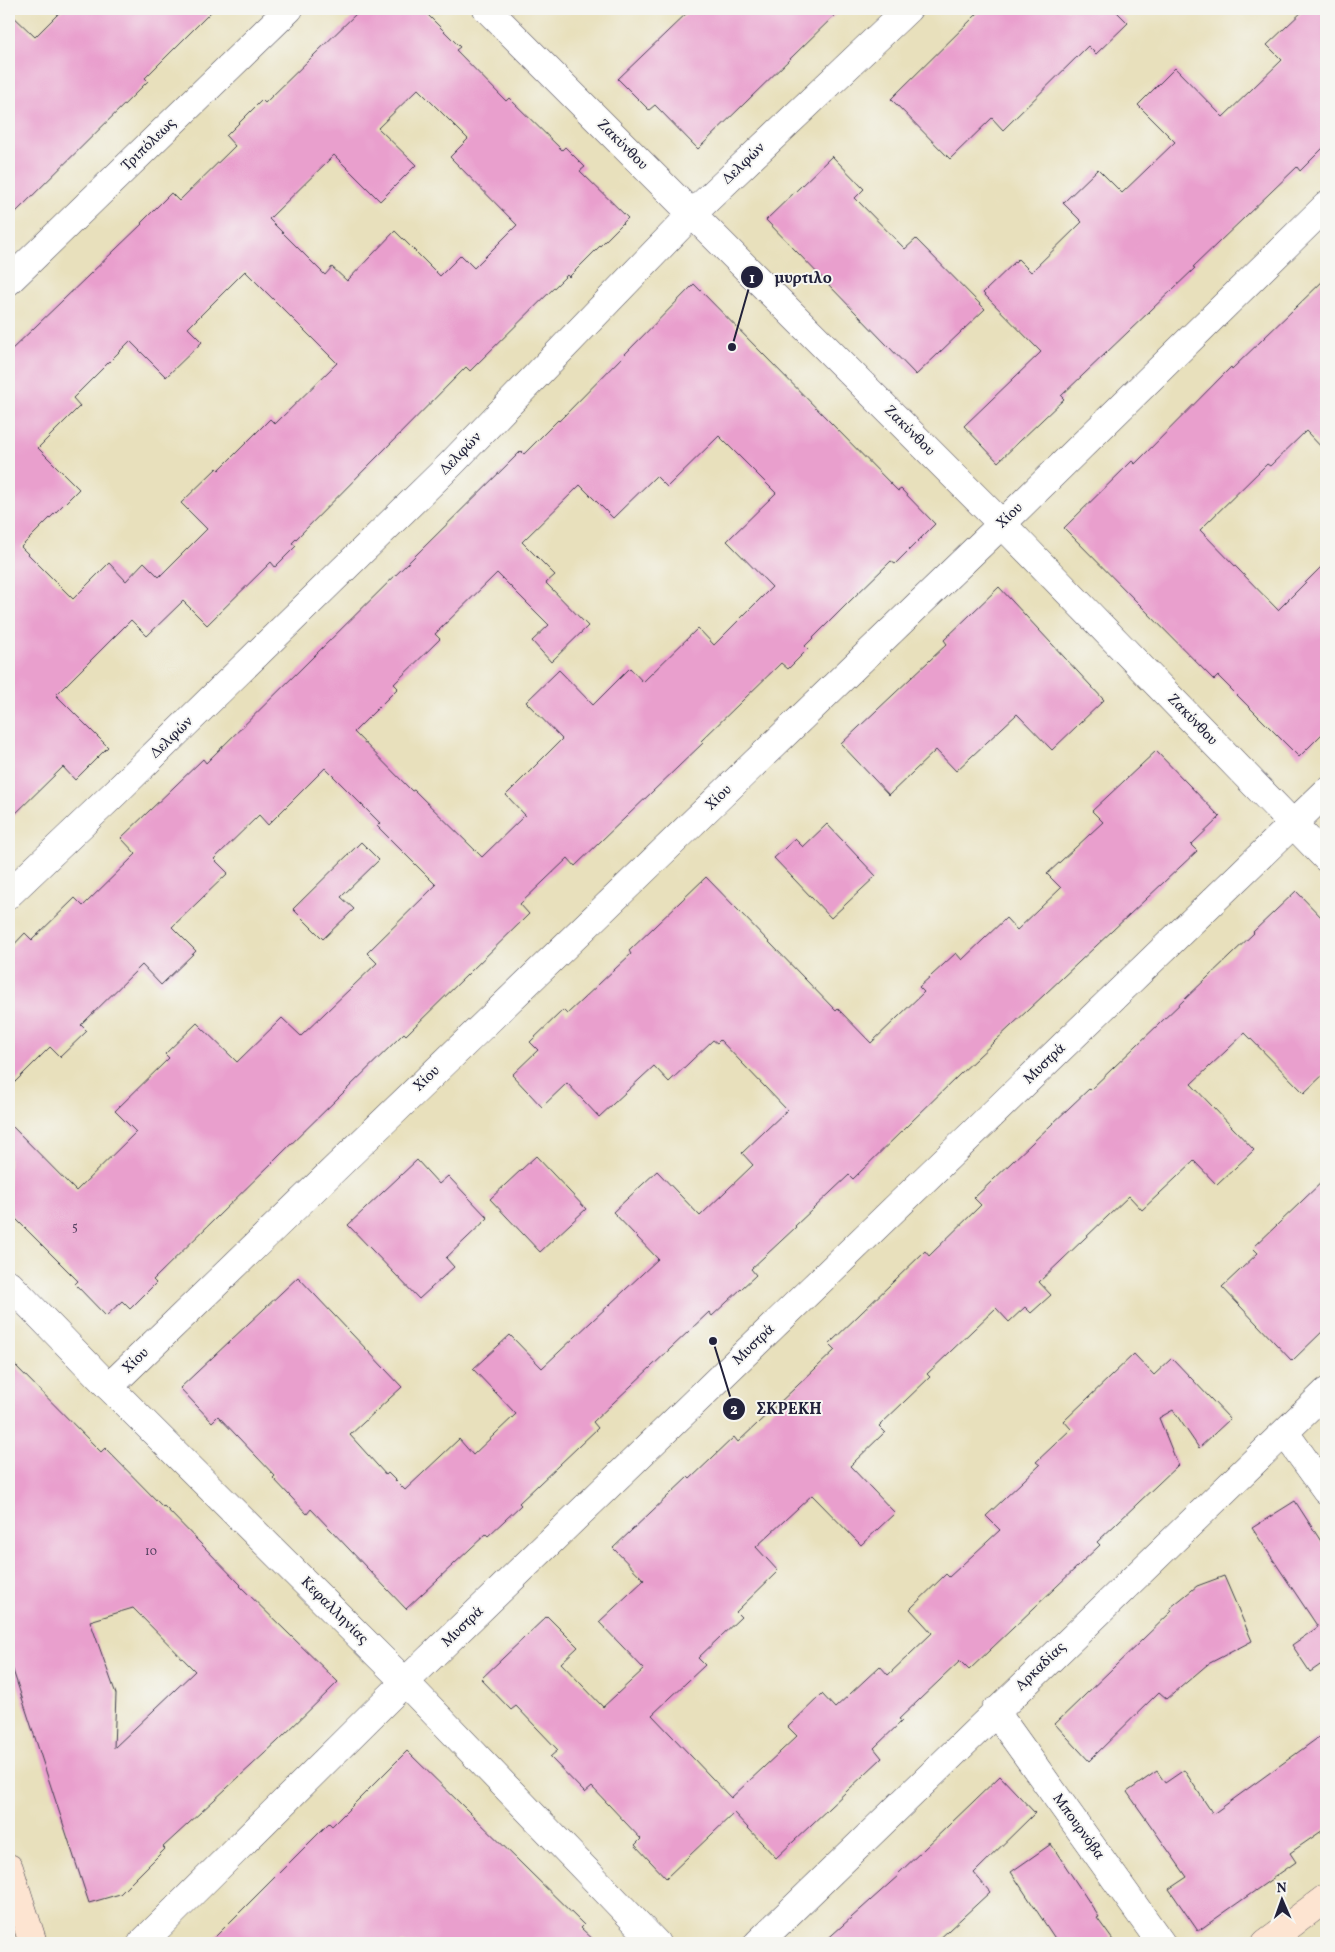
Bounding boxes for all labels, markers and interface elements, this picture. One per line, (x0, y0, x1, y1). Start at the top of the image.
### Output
street label: Τριπόλεως (117, 113, 181, 176)
street label: Ζακύνθου (592, 115, 652, 175)
street label: Δελφών (718, 138, 770, 190)
callout: μυρτιλο (739, 262, 842, 293)
text: μυρτιλο (774, 268, 832, 290)
text: 1 (749, 269, 755, 290)
street label: Ζακύνθου (879, 401, 939, 461)
street label: Δελφών (435, 428, 487, 480)
street label: Χίου (992, 498, 1028, 534)
street label: Ζακύνθου (1162, 690, 1222, 750)
street label: Δελφών (146, 712, 198, 764)
street label: Χίου (701, 780, 737, 816)
street label: Μυστρά (1019, 1039, 1071, 1089)
street label: Χίου (409, 1061, 445, 1097)
house number: 5 (72, 1220, 78, 1236)
street label: Μυστρά (728, 1320, 780, 1370)
street label: Χίου (118, 1343, 154, 1379)
callout: ΣΚΡΕΚΗ (721, 1393, 832, 1424)
text: ΣΚΡΕΚΗ (756, 1399, 822, 1421)
text: 2 (730, 1400, 738, 1421)
house number: 10 (145, 1544, 157, 1560)
street label: Κεφαλληνίας (295, 1572, 373, 1650)
street label: Μυστρά (437, 1602, 489, 1652)
street label: Αρκαδίας (1011, 1637, 1071, 1696)
street label: Μπουρνόβα (1047, 1790, 1109, 1864)
north arrow (1258, 1874, 1308, 1924)
text: N (1276, 1879, 1287, 1898)

